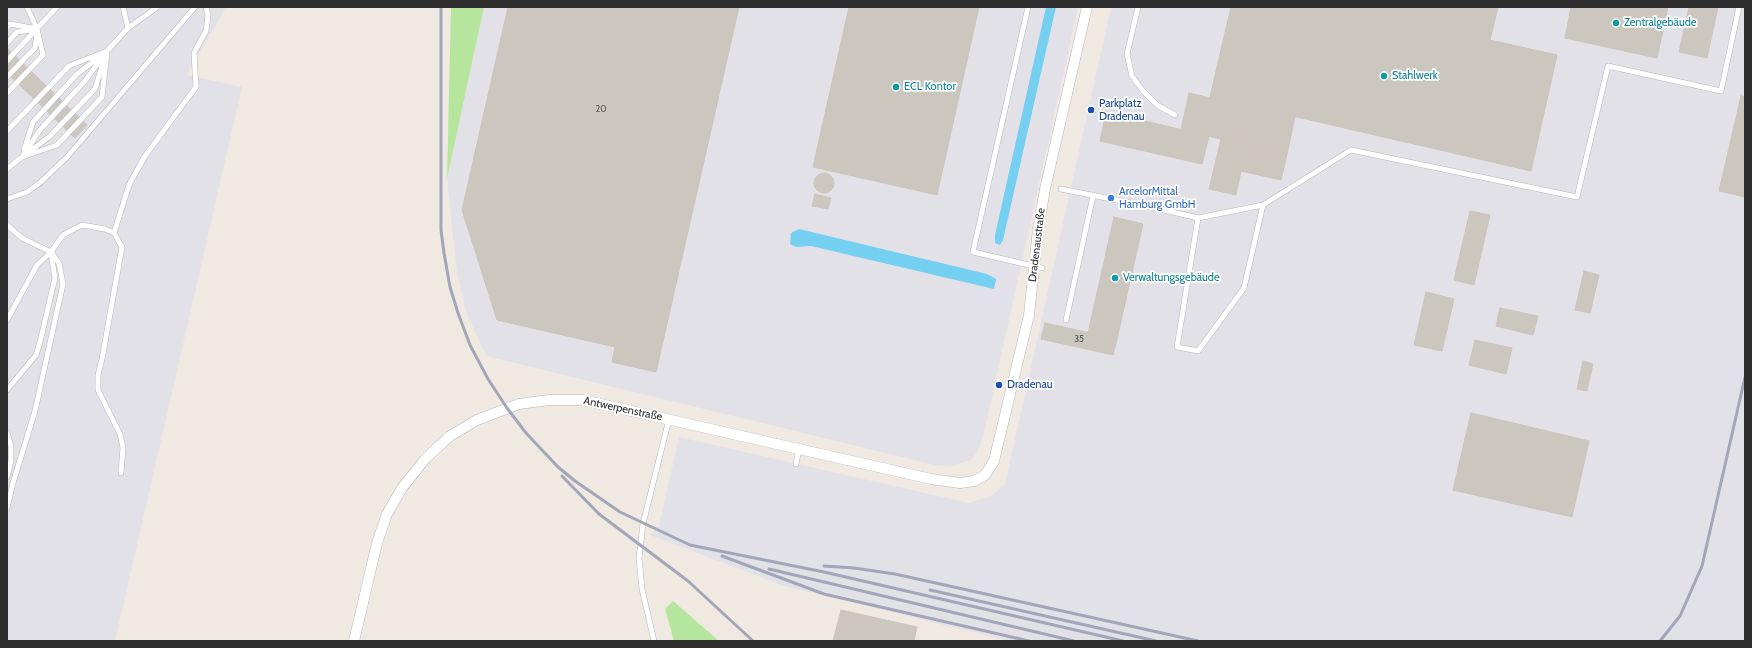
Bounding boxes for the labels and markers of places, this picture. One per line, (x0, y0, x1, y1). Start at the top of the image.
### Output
place label: Zentralgebäude (1624, 16, 1696, 30)
marker: Zentralgebäude (1611, 18, 1621, 28)
place label: Stahlwerk (1392, 69, 1438, 83)
marker: Stahlwerk (1379, 71, 1389, 81)
place label: ECL Kontor (904, 80, 956, 94)
marker: ECL Kontor (891, 82, 901, 92)
place label: Parkplatz Dradenau (1099, 97, 1145, 123)
marker: Parkplatz Dradenau (1086, 105, 1096, 115)
place label: ArcelorMittal Hamburg GmbH (1119, 185, 1195, 211)
marker: ArcelorMittal Hamburg GmbH (1106, 193, 1116, 203)
place label: Verwaltungsgebäude (1123, 271, 1220, 285)
marker: Verwaltungsgebäude (1110, 273, 1120, 283)
place label: Dradenau (1007, 378, 1053, 392)
marker: Dradenau (994, 380, 1004, 390)

